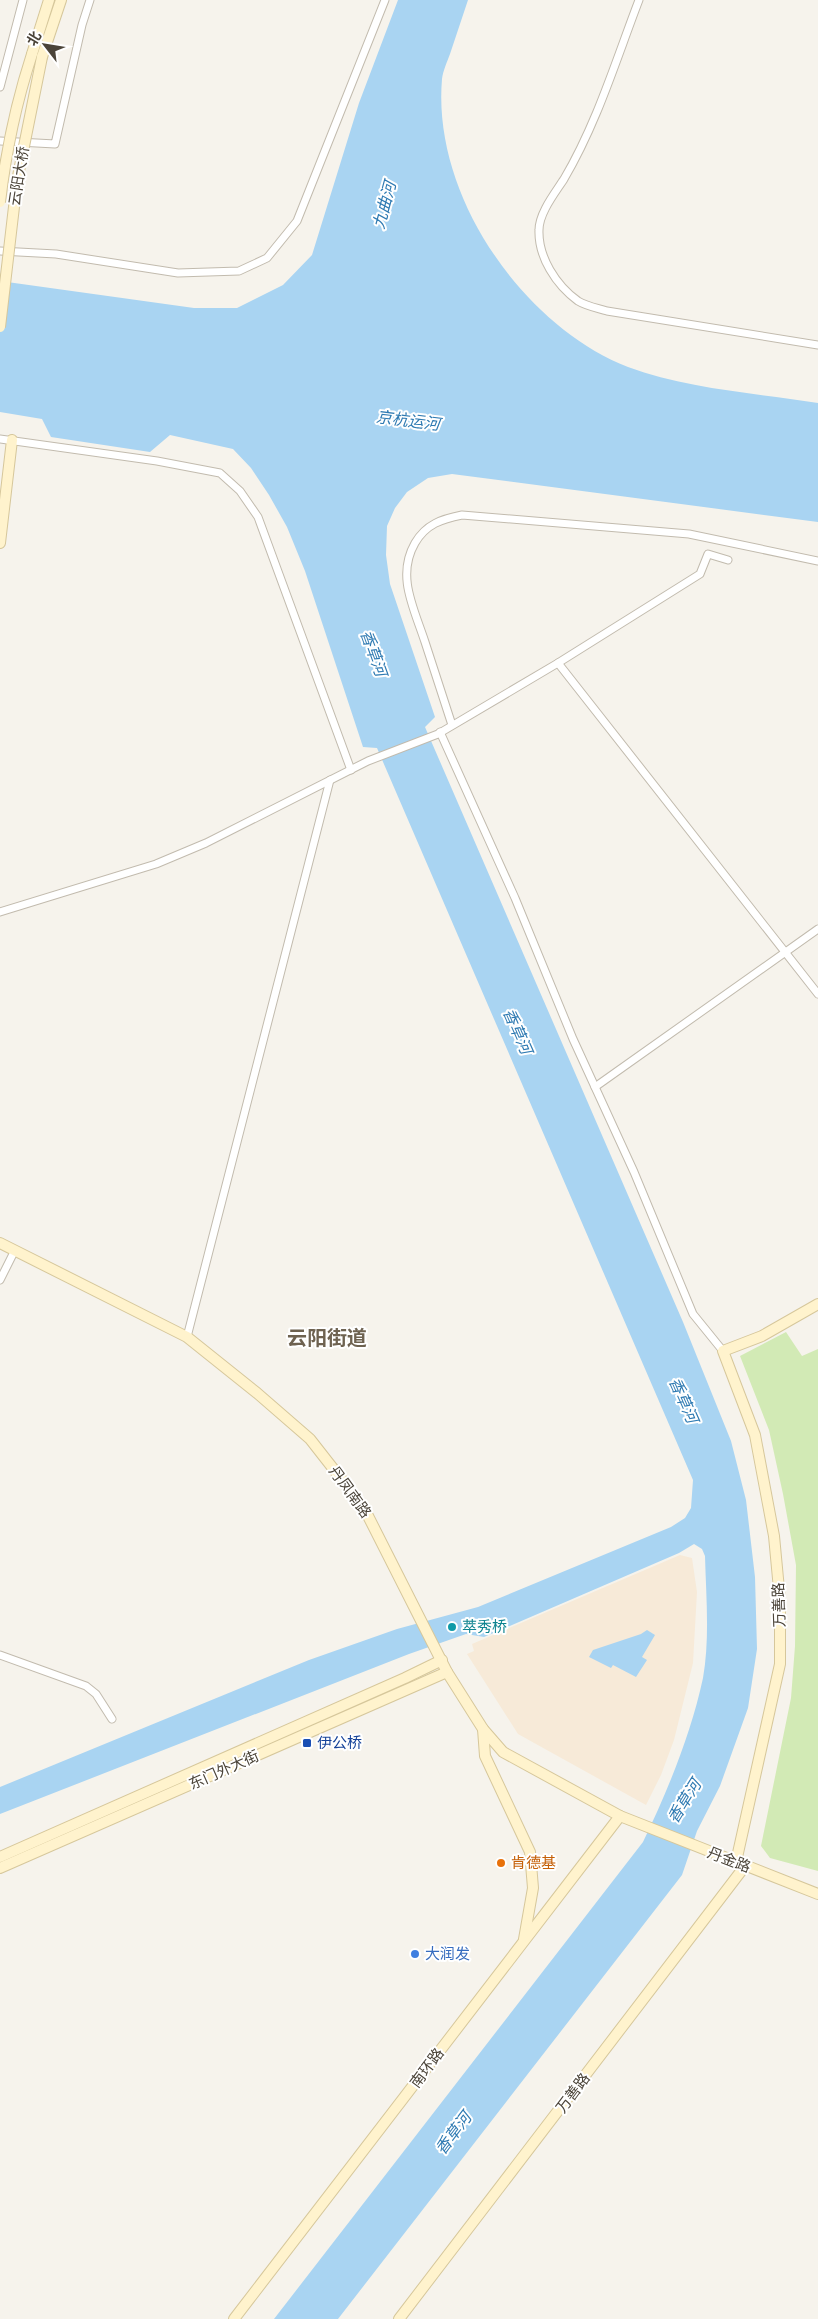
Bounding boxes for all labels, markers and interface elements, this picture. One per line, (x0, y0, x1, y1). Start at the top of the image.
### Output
north arrow (20, 20, 70, 70)
text: 北 (21, 27, 46, 49)
street label: 云阳大桥 (2, 144, 35, 207)
water label: 九曲河 (366, 176, 403, 231)
water label: 京杭运河 (375, 404, 444, 436)
water label: 香草河 (355, 626, 395, 682)
water label: 香草河 (497, 1004, 540, 1061)
district label: 云阳街道 (287, 1322, 367, 1353)
water label: 香草河 (663, 1373, 706, 1430)
street label: 丹凤南路 (323, 1461, 377, 1523)
street label: 万善路 (766, 1582, 791, 1628)
place label: 萃秀桥 (462, 1615, 507, 1638)
marker: 萃秀桥 (446, 1621, 458, 1633)
place label: 伊公桥 (317, 1731, 362, 1754)
marker: 伊公桥 (301, 1737, 313, 1749)
street label: 东门外大街 (185, 1744, 263, 1795)
water label: 香草河 (661, 1772, 708, 1828)
street label: 丹金路 (704, 1841, 754, 1878)
place label: 肯德基 (511, 1851, 556, 1874)
marker: 肯德基 (495, 1857, 507, 1869)
place label: 大润发 (425, 1942, 470, 1965)
marker: 大润发 (409, 1948, 421, 1960)
street label: 南环路 (404, 2043, 449, 2093)
street label: 万善路 (550, 2068, 595, 2118)
water label: 香草河 (429, 2104, 479, 2159)

